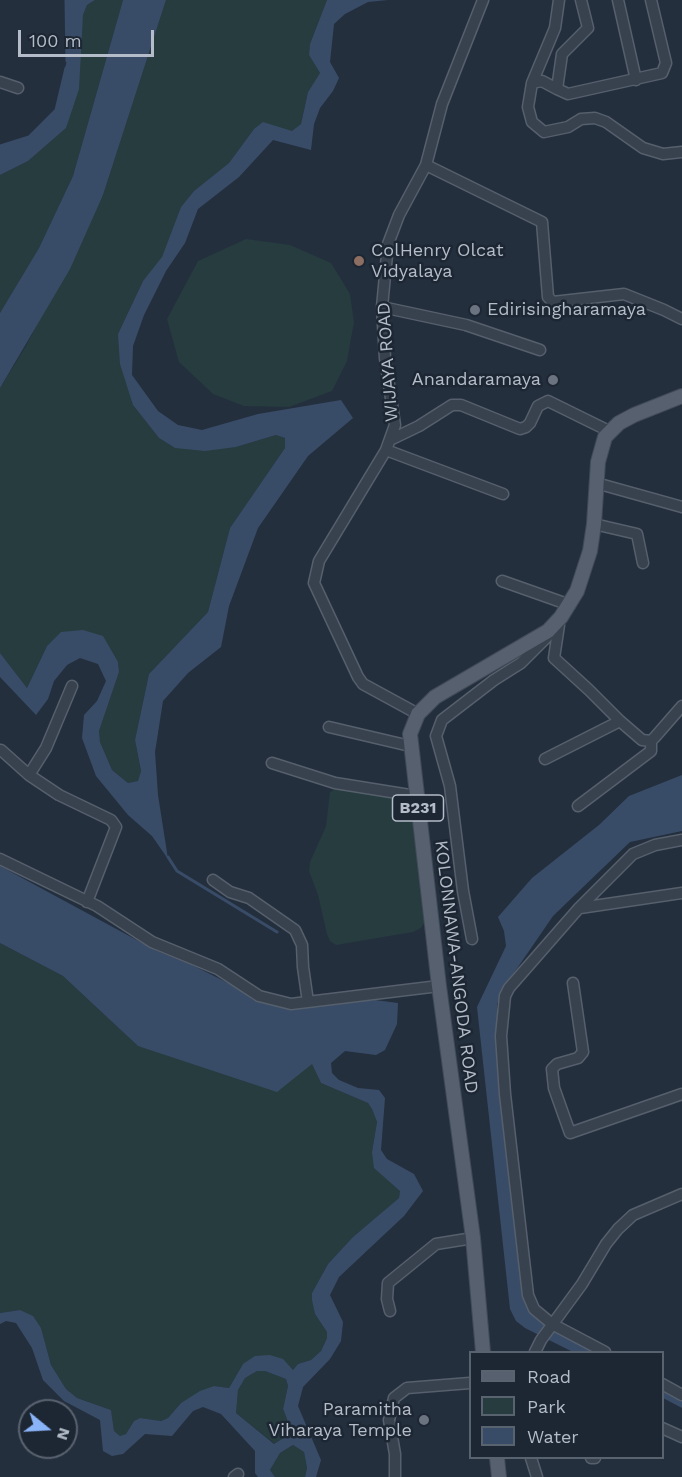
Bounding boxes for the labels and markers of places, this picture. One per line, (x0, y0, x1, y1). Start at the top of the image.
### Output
place label: ColHenry Olcat Vidyalaya (371, 240, 503, 282)
marker: ColHenry Olcat Vidyalaya (352, 254, 366, 268)
place label: Edirisingharamaya (487, 299, 646, 321)
marker: Edirisingharamaya (468, 303, 482, 317)
place label: Anandaramaya (412, 369, 541, 391)
marker: Anandaramaya (546, 373, 560, 387)
place label: Paramitha Viharaya Temple (268, 1399, 412, 1442)
marker: Paramitha Viharaya Temple (417, 1413, 431, 1427)

